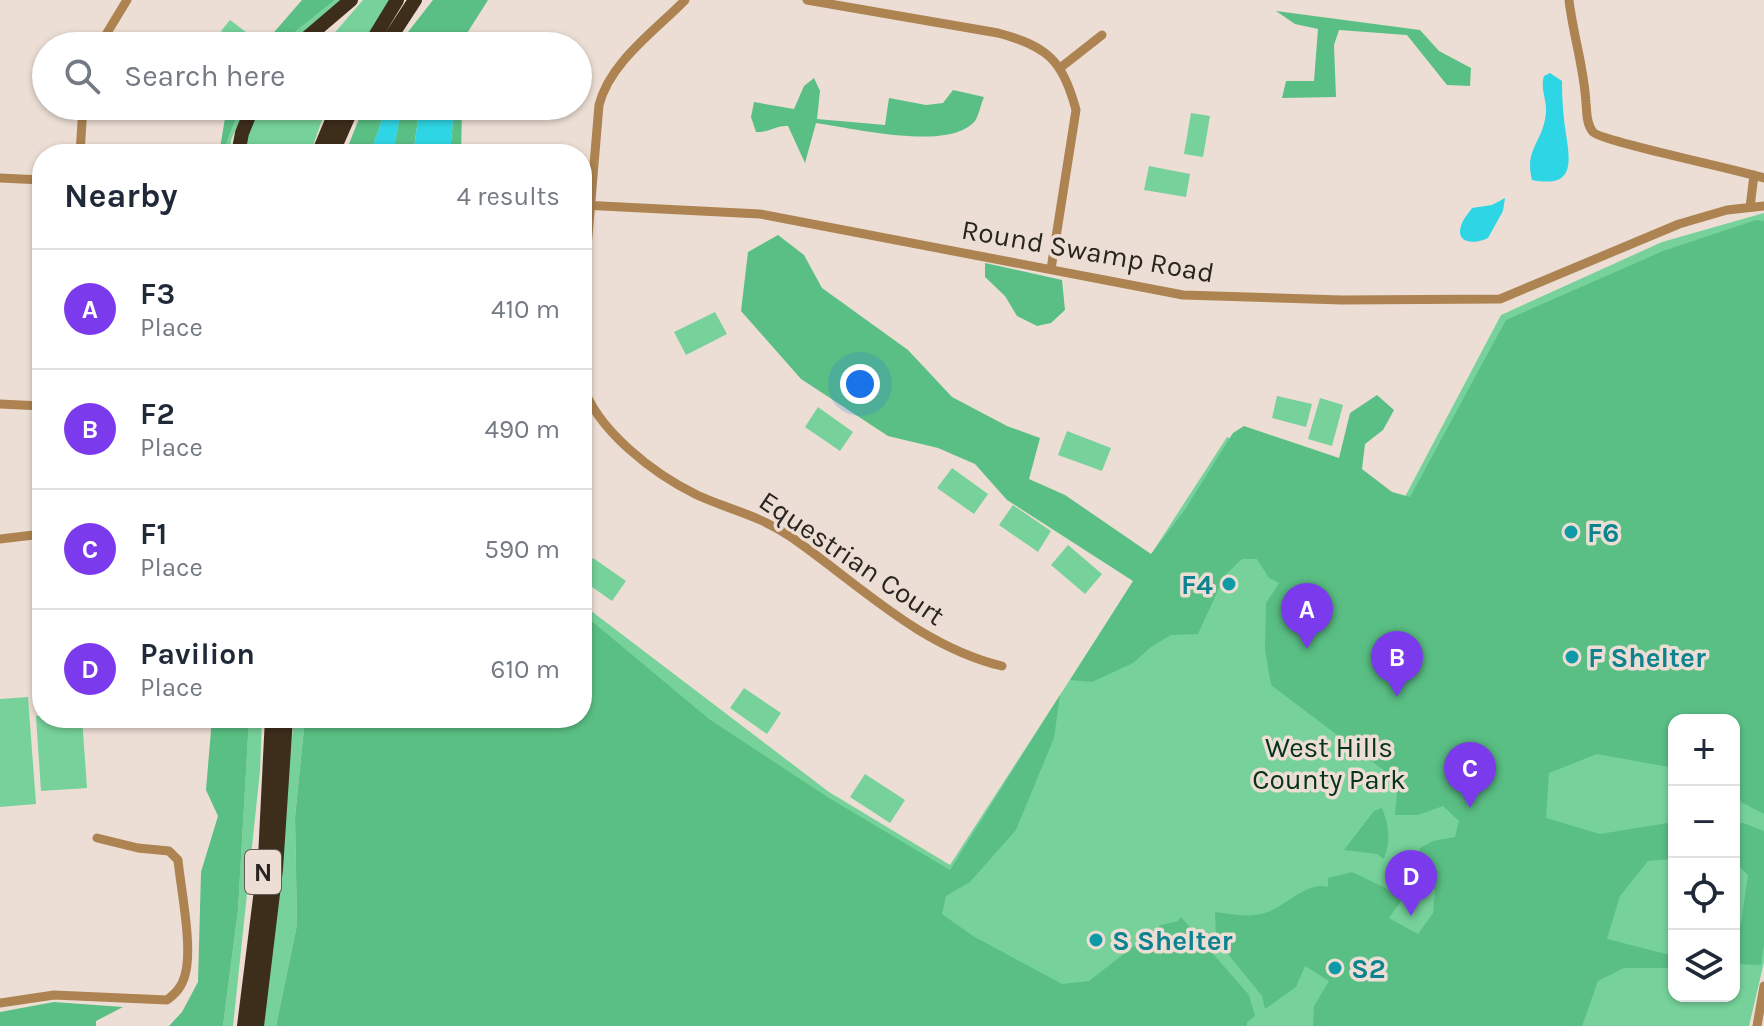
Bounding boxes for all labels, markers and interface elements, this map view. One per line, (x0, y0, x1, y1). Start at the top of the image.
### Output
search box (32, 32, 592, 120)
icon: search (60, 54, 104, 98)
text: Search here (124, 58, 285, 94)
text: Nearby (64, 176, 178, 216)
text: 4 results (456, 181, 560, 212)
street label: Round Swamp Road (959, 213, 1217, 289)
text: F3 (140, 276, 175, 312)
text: A (82, 294, 98, 325)
text: 410 m (491, 294, 560, 325)
text: Place (140, 312, 203, 343)
your location (840, 364, 880, 404)
text: F2 (140, 396, 175, 432)
text: B (82, 414, 98, 445)
text: 490 m (484, 414, 560, 445)
text: Place (140, 432, 203, 463)
street label: Equestrian Court (753, 484, 951, 632)
text: F1 (140, 516, 167, 552)
place label: F6 (1587, 516, 1619, 549)
marker: F6 (1562, 523, 1580, 541)
text: C (82, 534, 98, 565)
text: 590 m (484, 534, 560, 565)
text: Place (140, 552, 203, 583)
place label: F4 (1181, 568, 1213, 601)
marker: F4 (1220, 575, 1238, 593)
pin: A (1281, 583, 1333, 649)
pin: B (1371, 631, 1423, 697)
text: Pavilion (140, 636, 255, 672)
place label: F Shelter (1588, 641, 1706, 674)
marker: F Shelter (1563, 648, 1581, 666)
text: D (81, 654, 99, 685)
text: 610 m (491, 654, 560, 685)
text: Place (140, 672, 203, 703)
map controls (1668, 714, 1740, 1002)
button: + (1668, 714, 1740, 786)
park label: West Hills County Park (1252, 731, 1406, 796)
pin: C (1444, 742, 1496, 808)
button: − (1668, 786, 1740, 858)
road number: N (245, 850, 281, 894)
pin: D (1385, 850, 1437, 916)
button: locate (1668, 858, 1740, 930)
place label: S Shelter (1112, 924, 1232, 957)
button: layers (1668, 930, 1740, 1002)
marker: S Shelter (1087, 931, 1105, 949)
place label: S2 (1351, 952, 1386, 985)
marker: S2 (1326, 959, 1344, 977)

